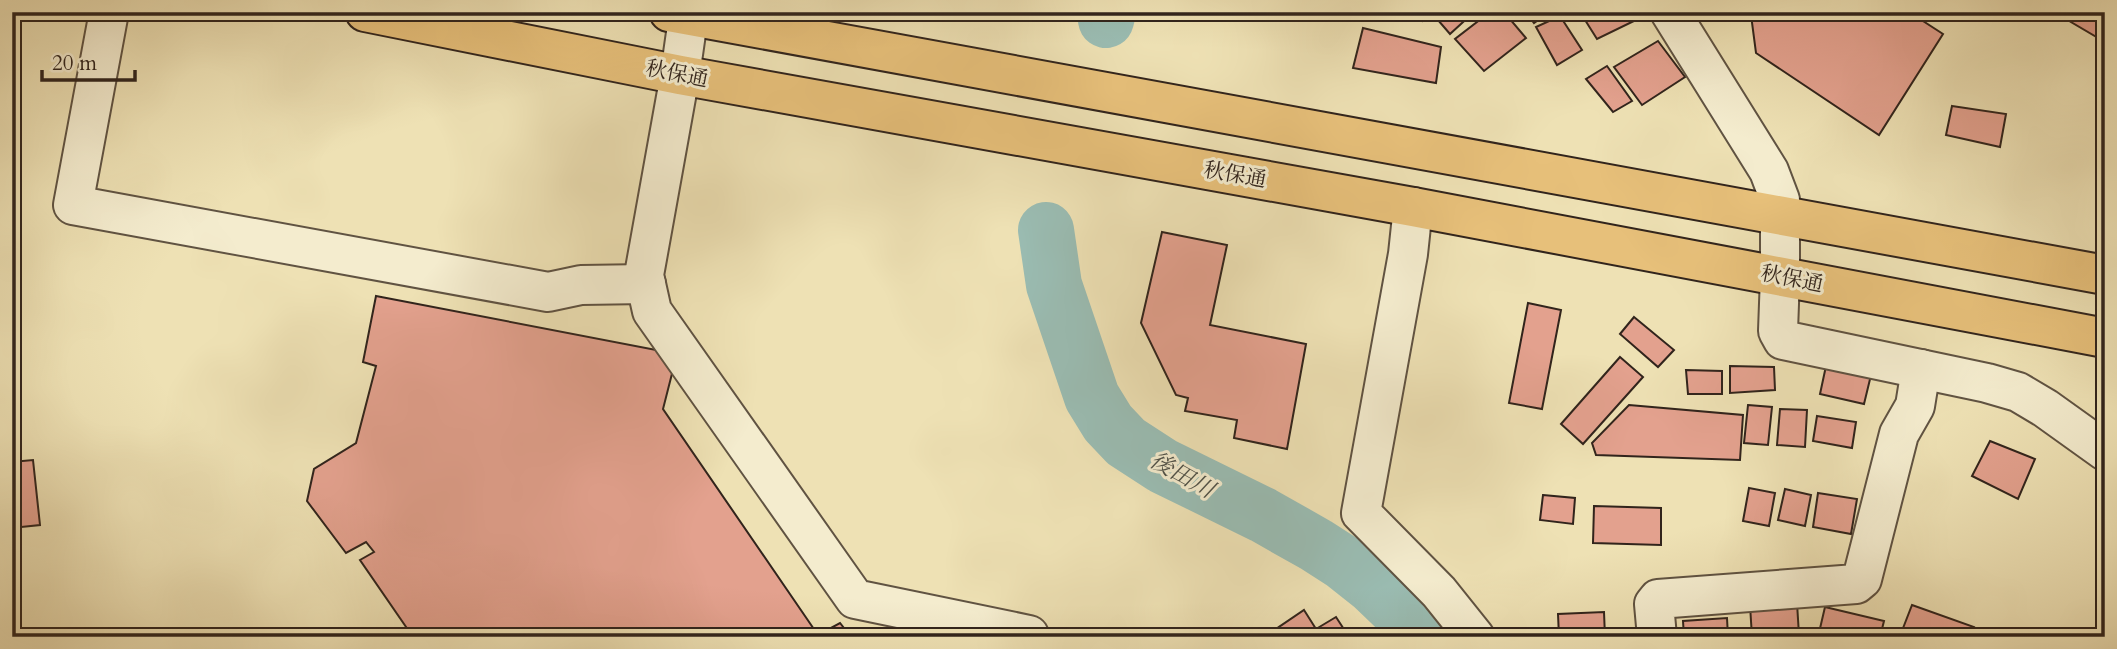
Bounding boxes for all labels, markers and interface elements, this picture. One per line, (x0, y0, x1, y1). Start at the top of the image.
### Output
scale bar (42, 38, 135, 82)
text: 20 m (52, 49, 97, 78)
street label: 秋保通 (643, 54, 711, 94)
street label: 秋保通 (1201, 155, 1269, 195)
street label: 秋保通 (1758, 259, 1826, 299)
water label: 後田川 (1144, 445, 1222, 507)

